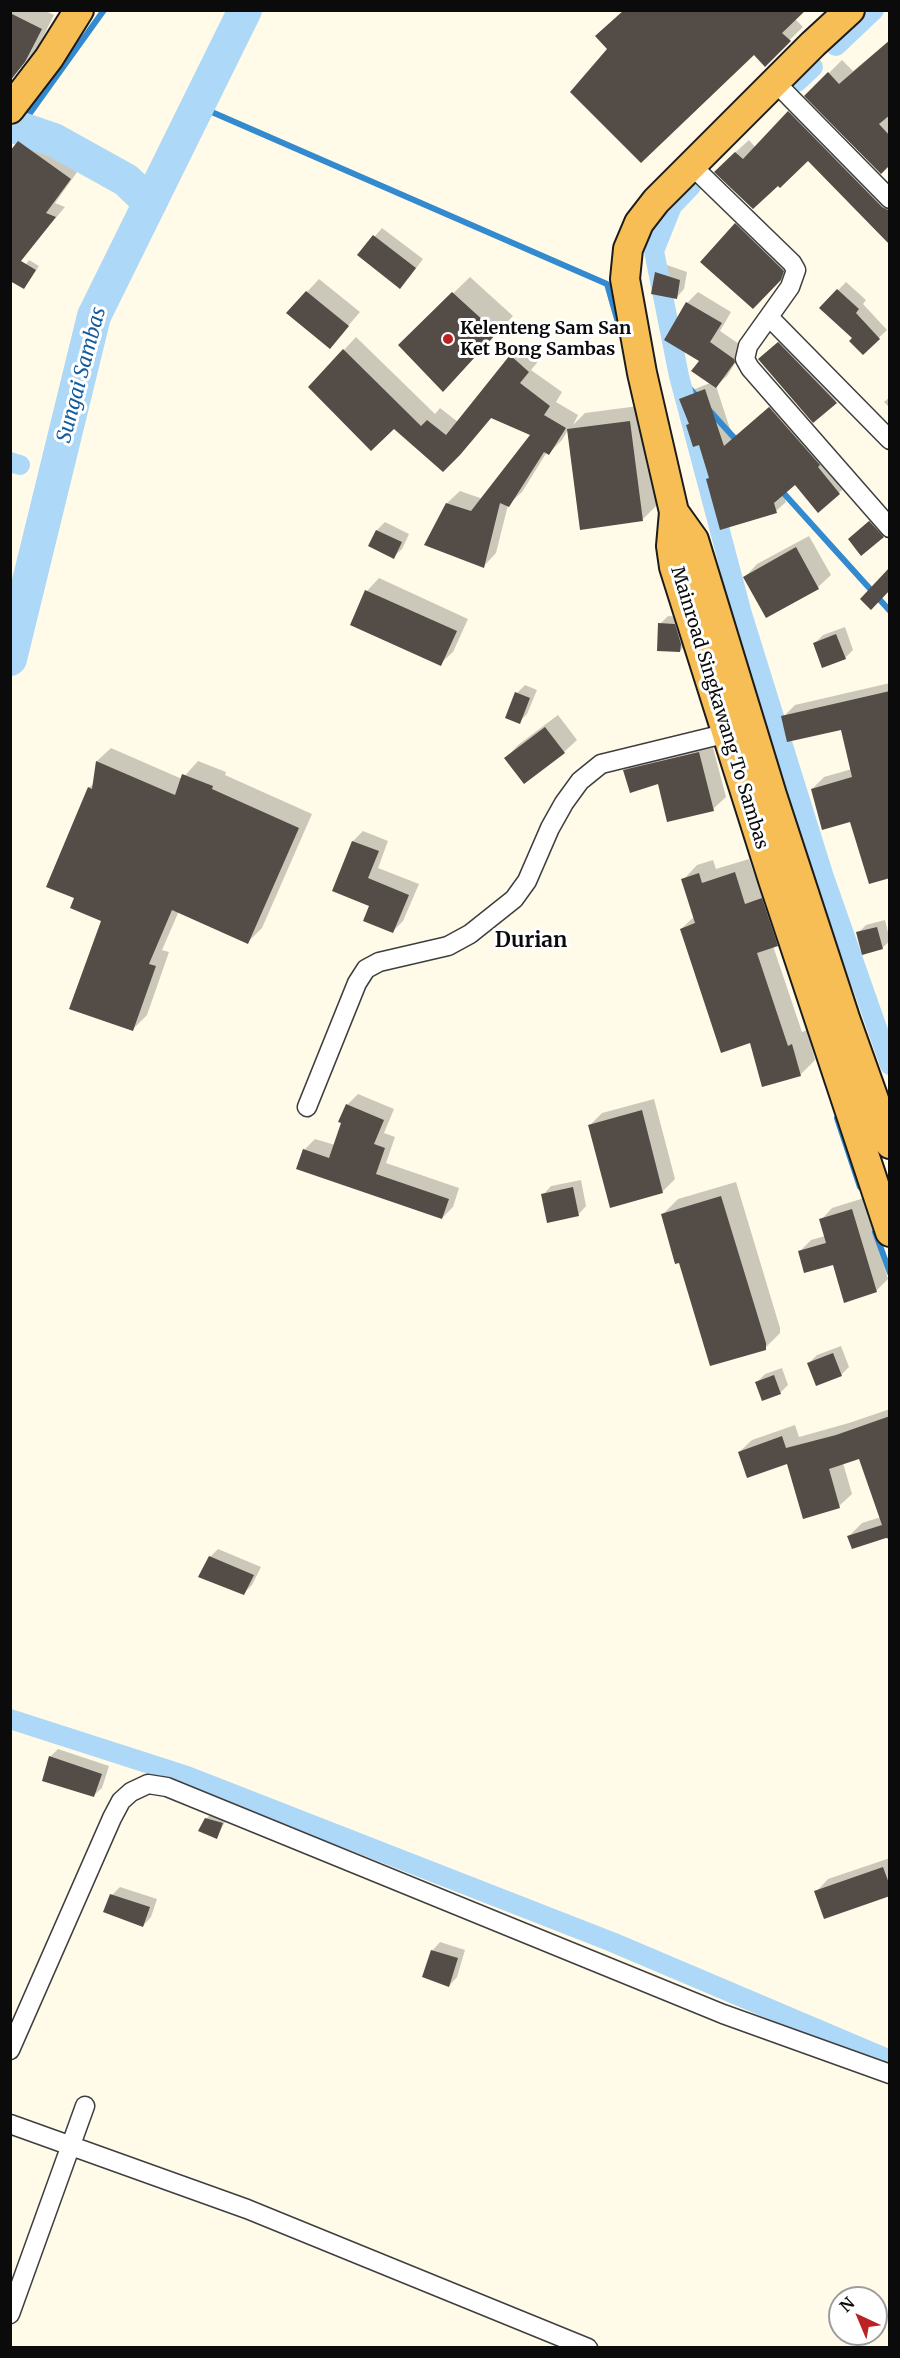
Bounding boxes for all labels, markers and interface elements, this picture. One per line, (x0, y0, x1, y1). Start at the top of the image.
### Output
water label: Sungai Sambas (52, 305, 112, 445)
place label: Kelenteng Sam San Ket Bong Sambas (460, 318, 631, 360)
marker: Kelenteng Sam San Ket Bong Sambas (441, 332, 455, 346)
street label: Mainroad Singkawang To Sambas (666, 564, 772, 852)
district label: Durian (495, 928, 567, 954)
north arrow (828, 2286, 888, 2346)
text: N (835, 2293, 858, 2316)

